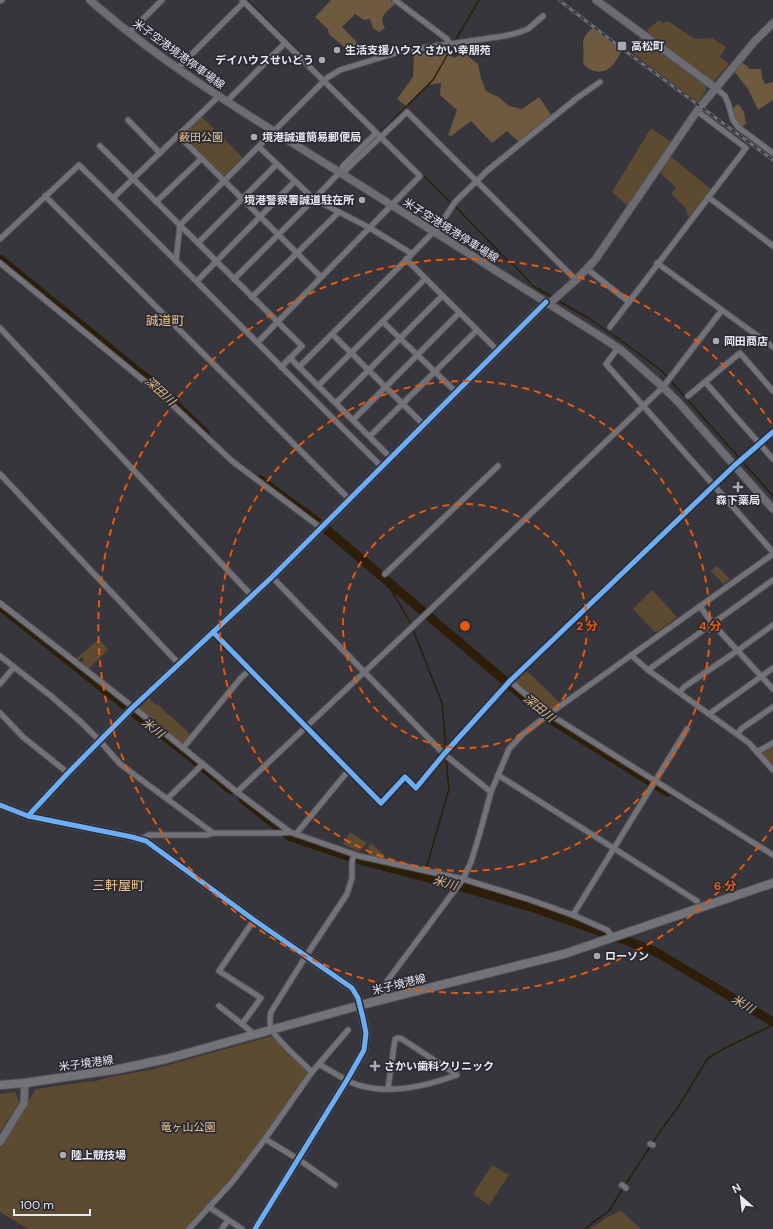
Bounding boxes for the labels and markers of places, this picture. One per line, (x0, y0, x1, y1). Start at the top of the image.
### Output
place label: 高松町 (631, 39, 664, 53)
marker: 高松町 (616, 40, 628, 52)
place label: 生活支援ハウス さかい幸朋苑 (345, 43, 491, 57)
marker: 生活支援ハウス さかい幸朋苑 (332, 45, 342, 55)
place label: デイハウスせいどう (215, 53, 314, 67)
marker: デイハウスせいどう (317, 55, 327, 65)
place label: 境港誠道簡易郵便局 (262, 130, 361, 144)
marker: 境港誠道簡易郵便局 (249, 132, 259, 142)
place label: 境港警察署誠道駐在所 (244, 193, 354, 207)
marker: 境港警察署誠道駐在所 (357, 195, 367, 205)
place label: 岡田商店 (724, 334, 768, 348)
marker: 岡田商店 (711, 336, 721, 346)
marker: 森下薬局 (733, 482, 743, 492)
place label: 森下薬局 (716, 493, 760, 507)
centre of rings (458, 619, 472, 633)
place label: ローソン (605, 949, 649, 963)
marker: ローソン (592, 951, 602, 961)
place label: さかい歯科クリニック (384, 1059, 494, 1073)
marker: さかい歯科クリニック (369, 1060, 381, 1072)
place label: 陸上競技場 (71, 1148, 126, 1162)
marker: 陸上競技場 (58, 1150, 68, 1160)

